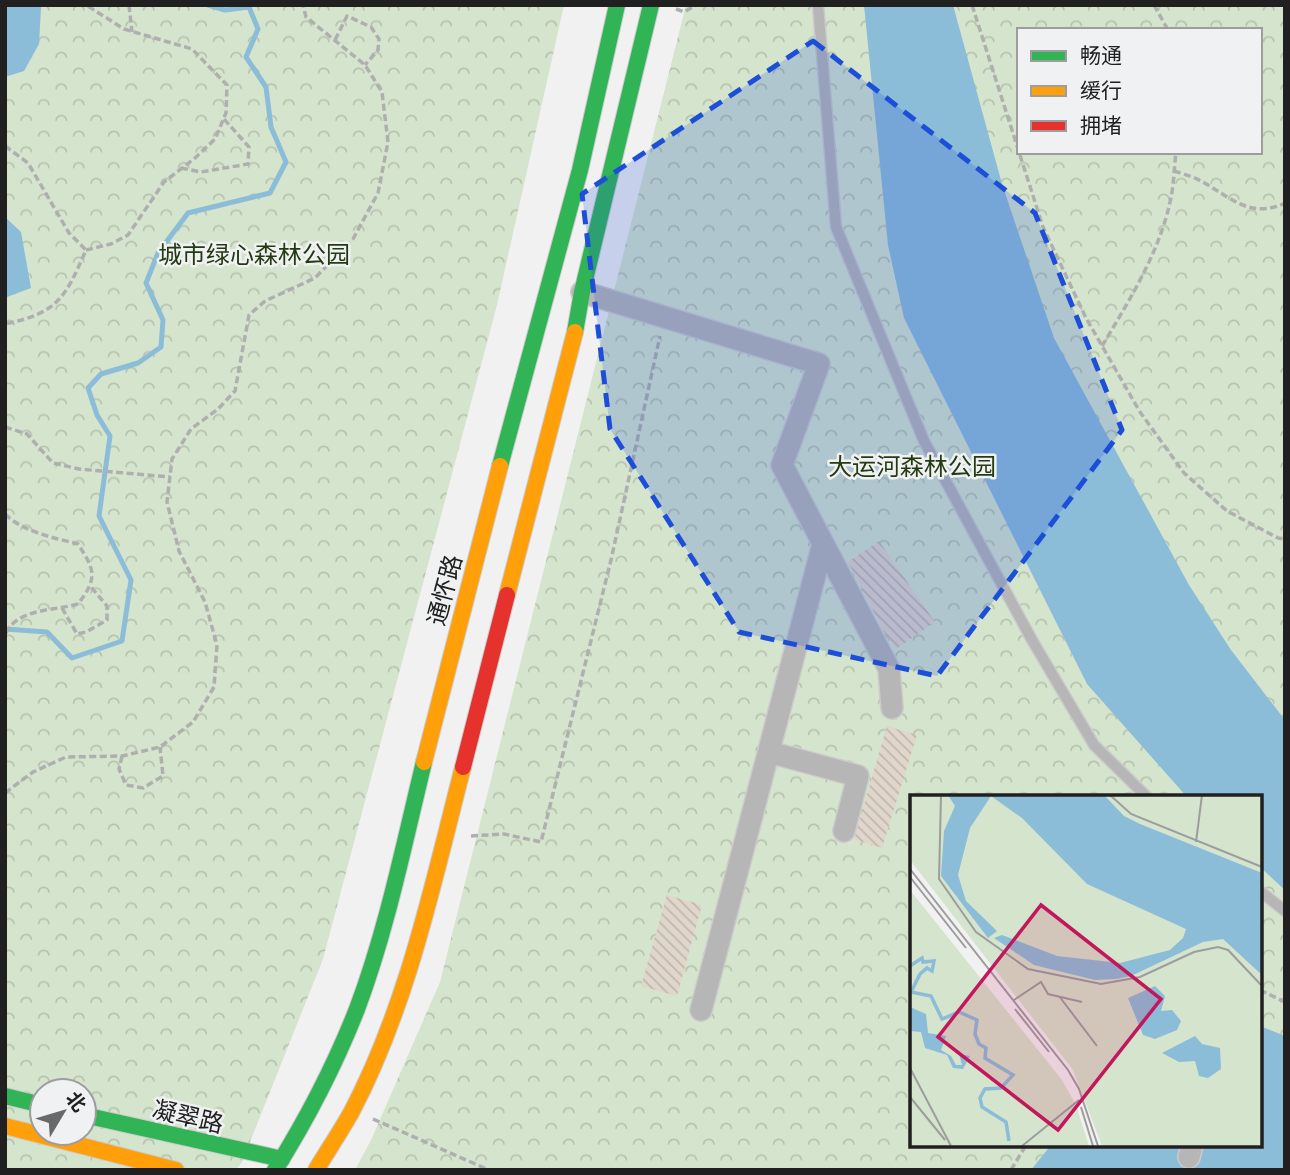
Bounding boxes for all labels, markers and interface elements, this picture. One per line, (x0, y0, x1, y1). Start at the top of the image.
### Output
legend (1017, 28, 1262, 154)
text: 畅通 (1080, 43, 1122, 68)
text: 缓行 (1080, 78, 1122, 103)
text: 拥堵 (1080, 113, 1122, 138)
park label: 城市绿心森林公园 (158, 240, 350, 268)
park label: 大运河森林公园 (828, 452, 996, 480)
street label: 通怀路 (421, 552, 467, 628)
inset map (910, 795, 1262, 1147)
north arrow (28, 1077, 98, 1147)
text: 北 (62, 1087, 91, 1116)
street label: 凝翠路 (150, 1094, 226, 1138)

